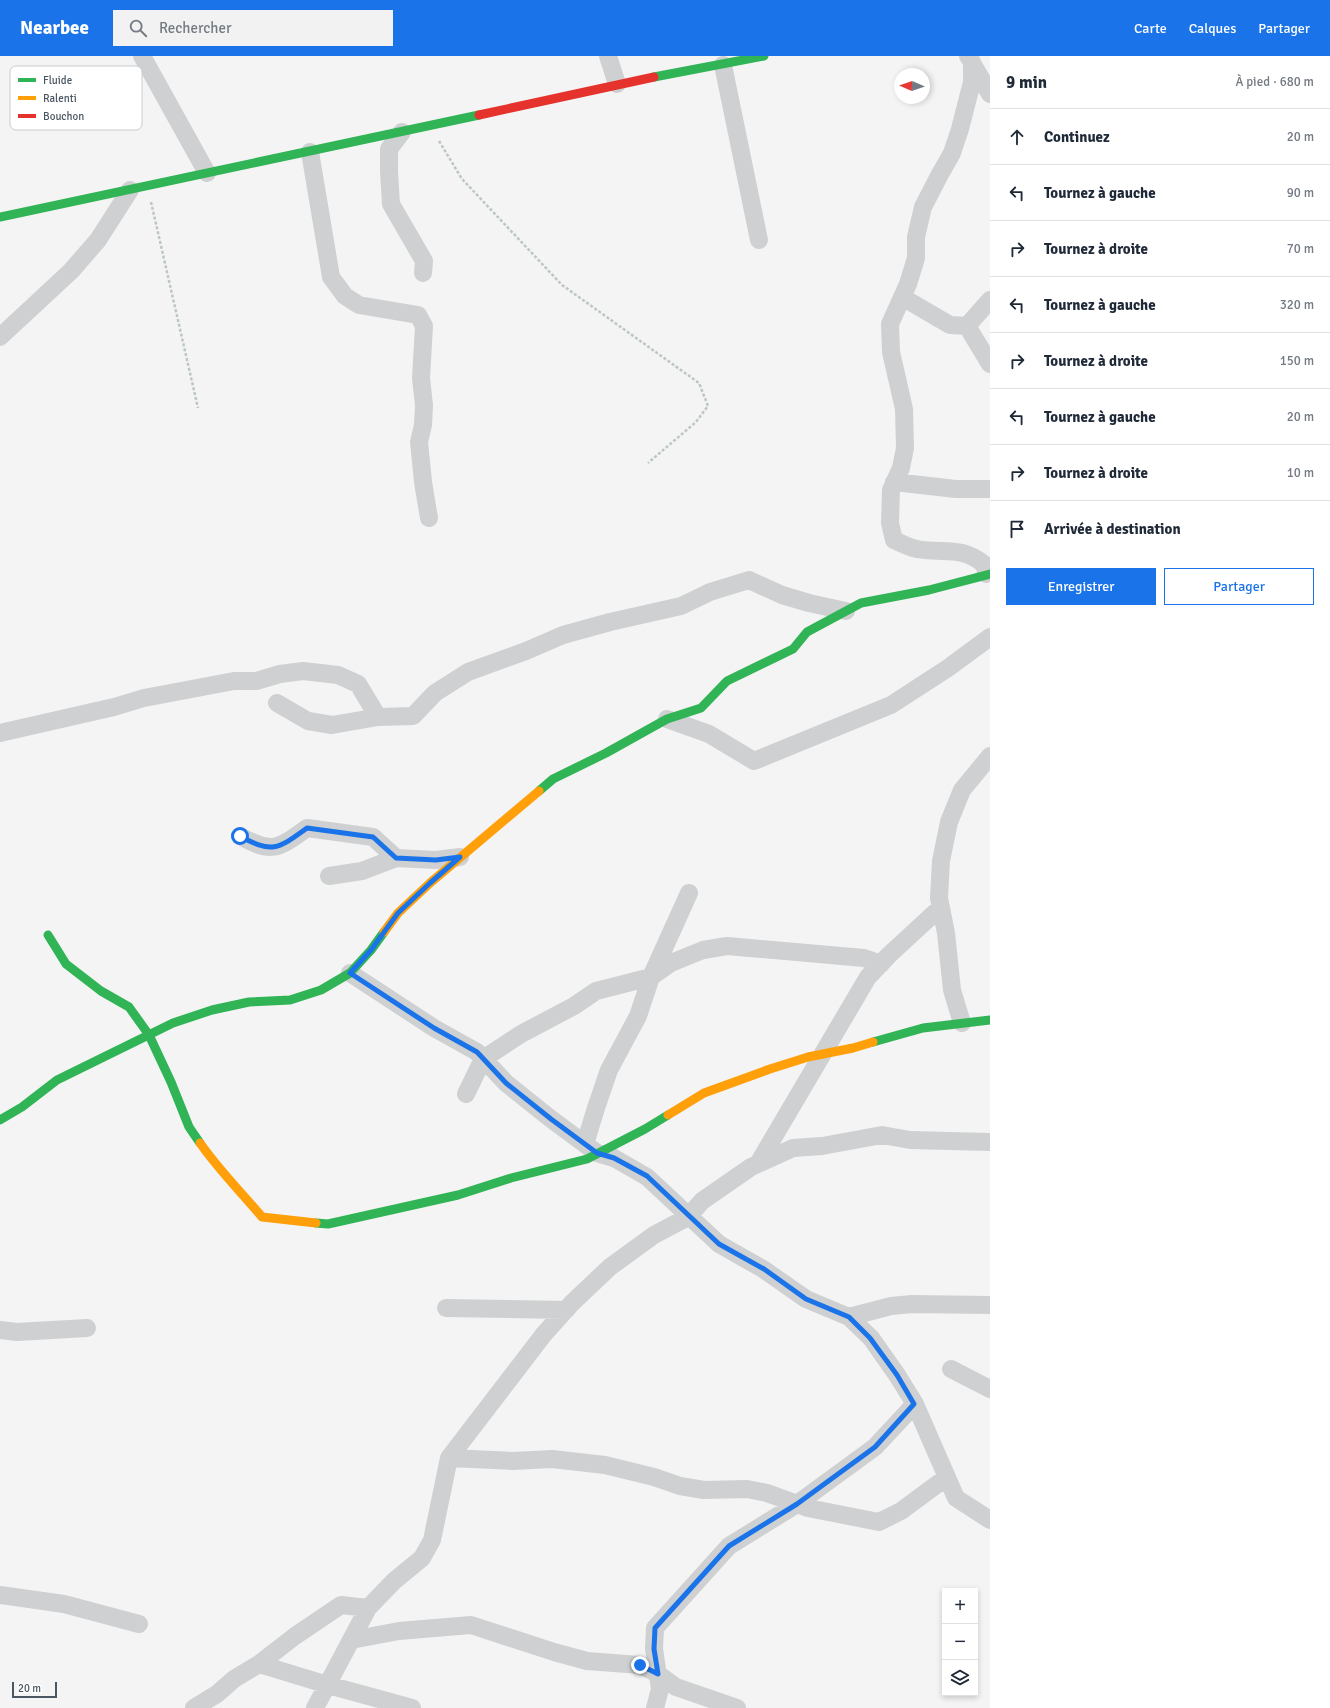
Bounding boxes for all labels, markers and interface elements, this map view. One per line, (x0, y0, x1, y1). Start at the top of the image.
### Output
search box (113, 10, 393, 46)
text: Nearbee (20, 16, 89, 40)
icon: search (127, 17, 149, 39)
text: Rechercher (159, 19, 232, 37)
text: Carte (1134, 20, 1167, 37)
text: Calques (1189, 20, 1236, 37)
text: Partager (1258, 20, 1310, 37)
legend (10, 66, 142, 130)
north arrow (894, 68, 930, 104)
text: 9 min (1006, 72, 1047, 93)
text: Fluide (43, 74, 72, 87)
text: À pied · 680 m (1235, 74, 1314, 90)
text: Ralenti (43, 92, 77, 105)
text: Bouchon (43, 110, 84, 123)
icon: ahead (1006, 126, 1028, 148)
text: Continuez (1044, 128, 1110, 146)
text: 20 m (1287, 129, 1314, 145)
icon: left (1006, 182, 1028, 204)
text: Tournez à gauche (1044, 184, 1156, 202)
text: 90 m (1287, 185, 1314, 201)
icon: right (1006, 238, 1028, 260)
text: Tournez à droite (1044, 240, 1148, 258)
text: 70 m (1287, 241, 1314, 257)
icon: left (1006, 294, 1028, 316)
text: Tournez à gauche (1044, 296, 1156, 314)
text: 320 m (1280, 297, 1314, 313)
icon: right (1006, 350, 1028, 372)
text: Tournez à droite (1044, 352, 1148, 370)
text: 150 m (1280, 353, 1314, 369)
icon: left (1006, 406, 1028, 428)
text: Tournez à gauche (1044, 408, 1156, 426)
text: 20 m (1287, 409, 1314, 425)
icon: right (1006, 462, 1028, 484)
text: Tournez à droite (1044, 464, 1148, 482)
text: 10 m (1287, 465, 1314, 481)
icon: arrive (1006, 518, 1028, 540)
text: Arrivée à destination (1044, 520, 1181, 538)
button: Enregistrer (1006, 568, 1156, 605)
button: Partager (1164, 568, 1314, 605)
route start (231, 827, 249, 845)
map controls (942, 1588, 978, 1696)
button: + (942, 1588, 978, 1624)
button: − (942, 1624, 978, 1660)
route end (631, 1656, 649, 1674)
button: layers (942, 1660, 978, 1696)
scale bar (12, 1680, 57, 1699)
text: 20 m (18, 1682, 41, 1695)

